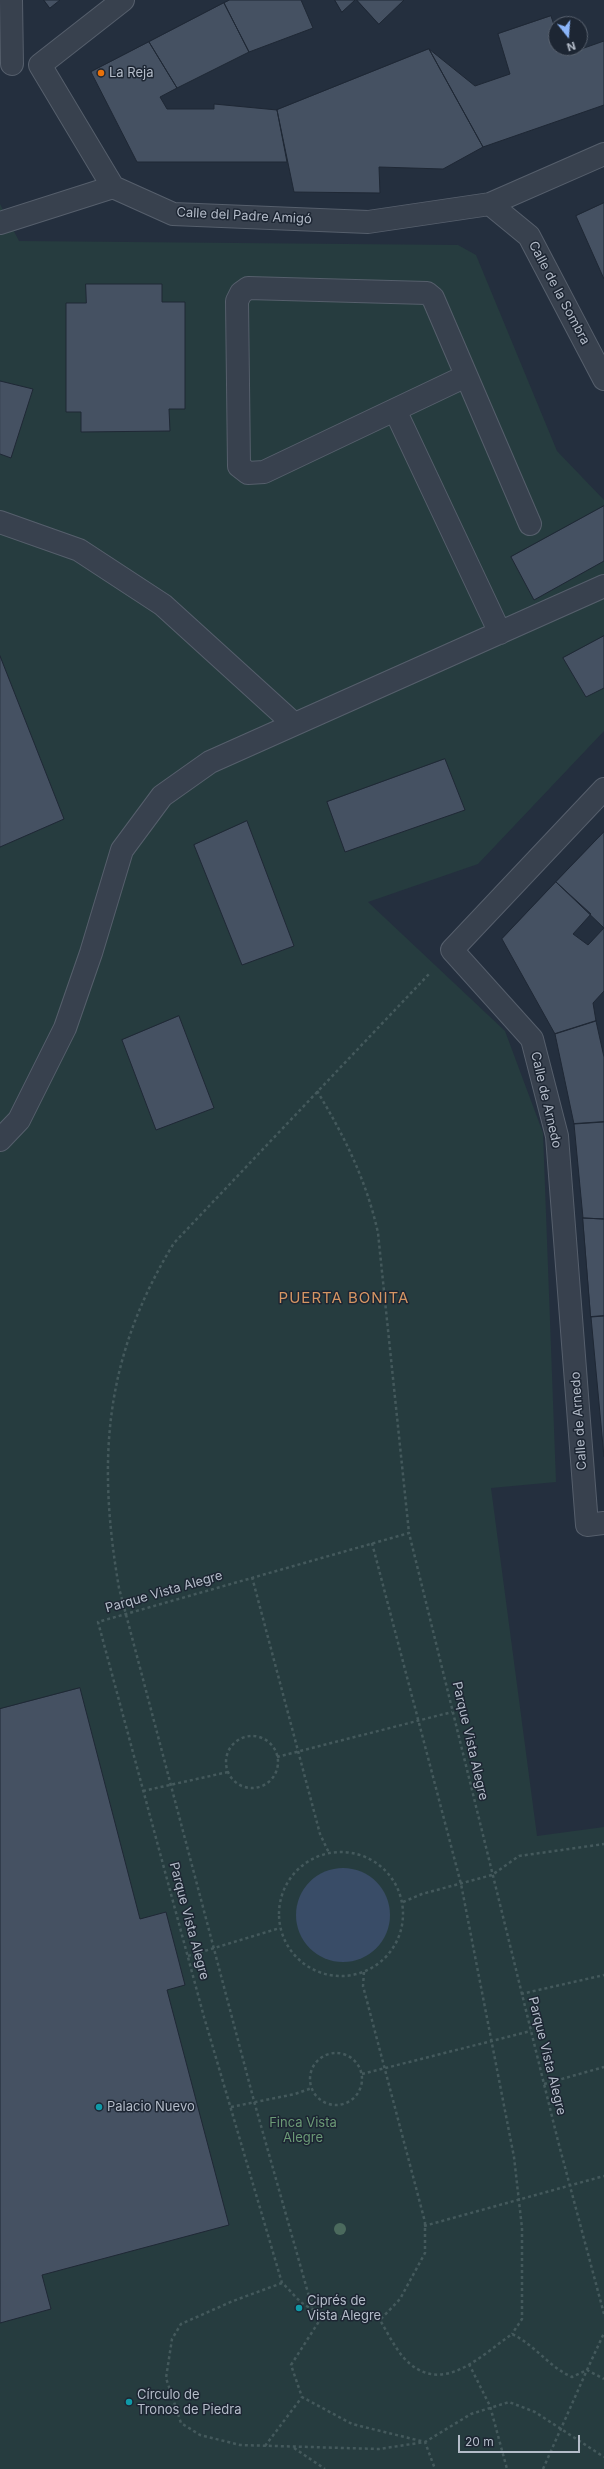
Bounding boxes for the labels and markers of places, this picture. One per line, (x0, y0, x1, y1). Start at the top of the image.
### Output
place label: La Reja (109, 65, 154, 81)
marker: La Reja (96, 68, 106, 78)
place label: Palacio Nuevo (107, 2099, 195, 2115)
marker: Palacio Nuevo (94, 2102, 104, 2112)
place label: Ciprés de Vista Alegre (307, 2293, 381, 2324)
marker: Ciprés de Vista Alegre (294, 2303, 304, 2313)
place label: Círculo de Tronos de Piedra (137, 2387, 242, 2418)
marker: Círculo de Tronos de Piedra (124, 2397, 134, 2407)

